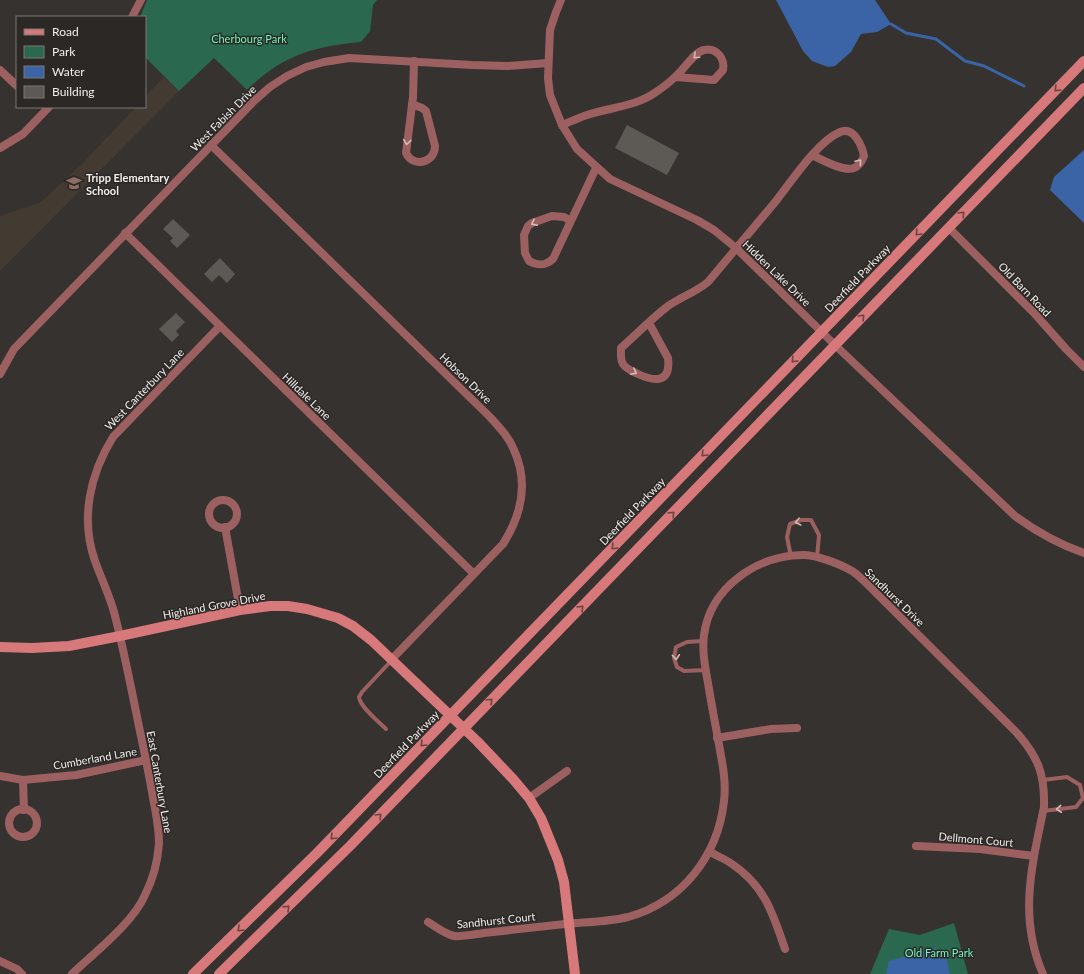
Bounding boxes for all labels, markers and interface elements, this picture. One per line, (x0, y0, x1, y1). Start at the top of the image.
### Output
legend (16, 16, 146, 108)
text: Road (52, 24, 79, 39)
park label: Cherbourg Park (211, 32, 287, 45)
text: Park (52, 44, 76, 59)
one-way arrow (693, 51, 701, 59)
text: Water (52, 64, 85, 79)
street label: West Fabish Drive (187, 82, 259, 154)
text: Building (52, 84, 95, 99)
one-way arrow (1054, 84, 1062, 92)
one-way arrow (403, 139, 412, 145)
one-way arrow (855, 160, 862, 167)
place label: Tripp Elementary School (86, 171, 169, 197)
school or university icon: Tripp Elementary School (65, 174, 83, 192)
one-way arrow (957, 211, 965, 219)
one-way arrow (531, 218, 538, 226)
one-way arrow (915, 228, 922, 236)
street label: Hidden Lake Drive (740, 237, 814, 309)
street label: Deerfield Parkway (822, 241, 893, 314)
street label: Old Barn Road (996, 259, 1054, 319)
one-way arrow (857, 314, 865, 322)
street label: West Canterbury Lane (102, 345, 186, 432)
street label: Hobson Drive (437, 350, 495, 406)
one-way arrow (791, 355, 799, 363)
one-way arrow (630, 367, 637, 375)
street label: Hilldale Lane (280, 370, 334, 422)
one-way arrow (701, 449, 709, 457)
street label: Deerfield Parkway (597, 474, 668, 547)
one-way arrow (667, 511, 675, 519)
one-way arrow (795, 517, 802, 525)
one-way arrow (611, 542, 618, 550)
street label: Sandhurst Drive (863, 565, 928, 629)
street label: Highland Grove Drive (162, 589, 267, 621)
one-way arrow (576, 605, 584, 613)
one-way arrow (671, 654, 680, 660)
one-way arrow (486, 698, 493, 706)
street label: Deerfield Parkway (371, 707, 442, 780)
street label: East Canterbury Lane (145, 730, 175, 834)
one-way arrow (420, 739, 428, 747)
street label: Cumberland Lane (52, 744, 138, 772)
one-way arrow (1056, 805, 1062, 814)
one-way arrow (374, 813, 382, 821)
street label: Dellmont Court (938, 829, 1014, 849)
one-way arrow (330, 832, 337, 840)
one-way arrow (282, 905, 290, 913)
street label: Sandhurst Court (456, 909, 536, 931)
one-way arrow (237, 924, 245, 931)
park label: Old Farm Park (905, 946, 974, 959)

